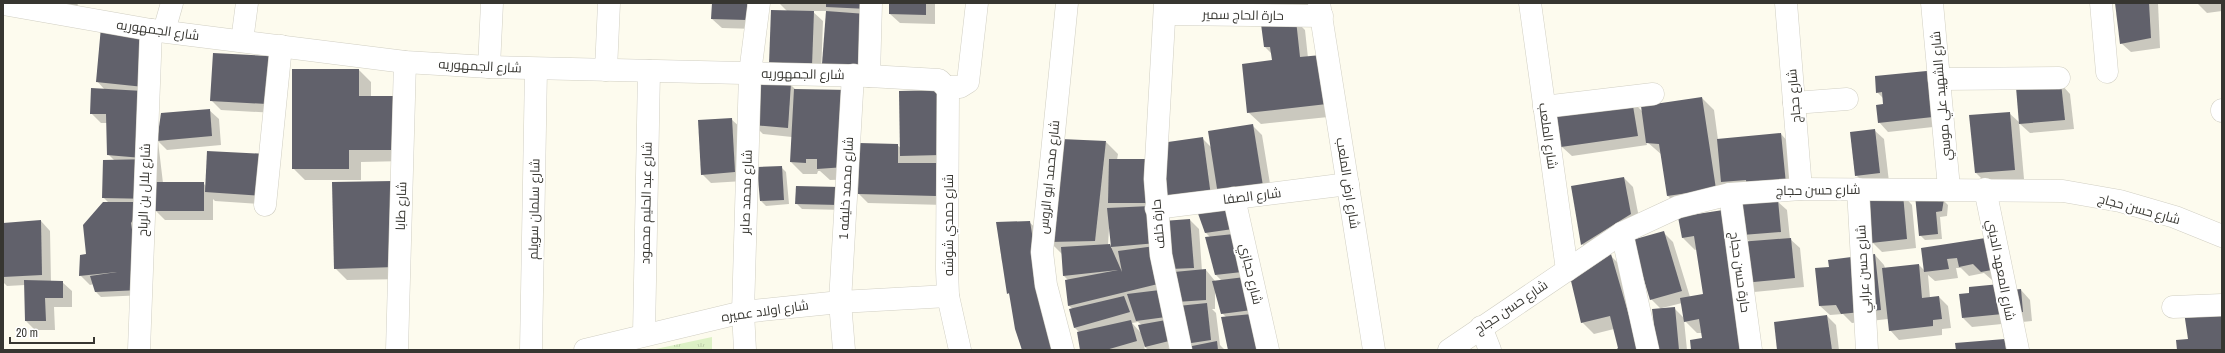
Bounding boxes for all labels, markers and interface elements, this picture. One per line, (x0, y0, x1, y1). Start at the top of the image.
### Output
street label: حارة الحاج سمير (1201, 6, 1284, 24)
street label: شارع الجمهوريه (116, 16, 200, 44)
street label: شارع الشهيد علي موسي (1927, 30, 1957, 161)
street label: شارع الجمهوريه (438, 55, 522, 77)
street label: شارع الجمهوريه (761, 65, 845, 83)
street label: شارع حجاج (1783, 68, 1805, 124)
street label: شارع الملعب (1535, 102, 1561, 170)
street label: شارع محمد ابو الروس (1035, 119, 1063, 235)
street label: شارع محمد خليفه 1 (835, 136, 857, 240)
street label: شارع ارض الملعب (1332, 136, 1364, 230)
street label: شارع عبد الحليم محمود (636, 142, 657, 264)
street label: شارع بلال بن الرباح (134, 143, 154, 237)
street label: شارع محمد صابر (736, 149, 756, 236)
street label: شارع سلمان سويلم (525, 158, 544, 260)
street label: شارع حمدي شوشه (940, 174, 959, 276)
street label: شارع طابا (392, 181, 410, 231)
street label: شارع حسن حجاج (1775, 181, 1861, 199)
street label: شارع الصفا (1222, 184, 1282, 208)
street label: شارع حسن حجاج (2096, 190, 2182, 228)
street label: حارة خلف (1147, 198, 1169, 250)
street label: شارع المعهد الديني (1981, 218, 2019, 322)
street label: شارع حسن عرابي (1852, 224, 1876, 314)
street label: حارة حسن حجاج (1726, 230, 1754, 314)
street label: شارع حجازي (1234, 242, 1266, 307)
street label: شارع حسن حجاج (1471, 276, 1551, 338)
street label: شارع اولاد عميره (720, 296, 810, 326)
scale bar (10, 319, 94, 345)
text: 20 m (16, 325, 38, 341)

